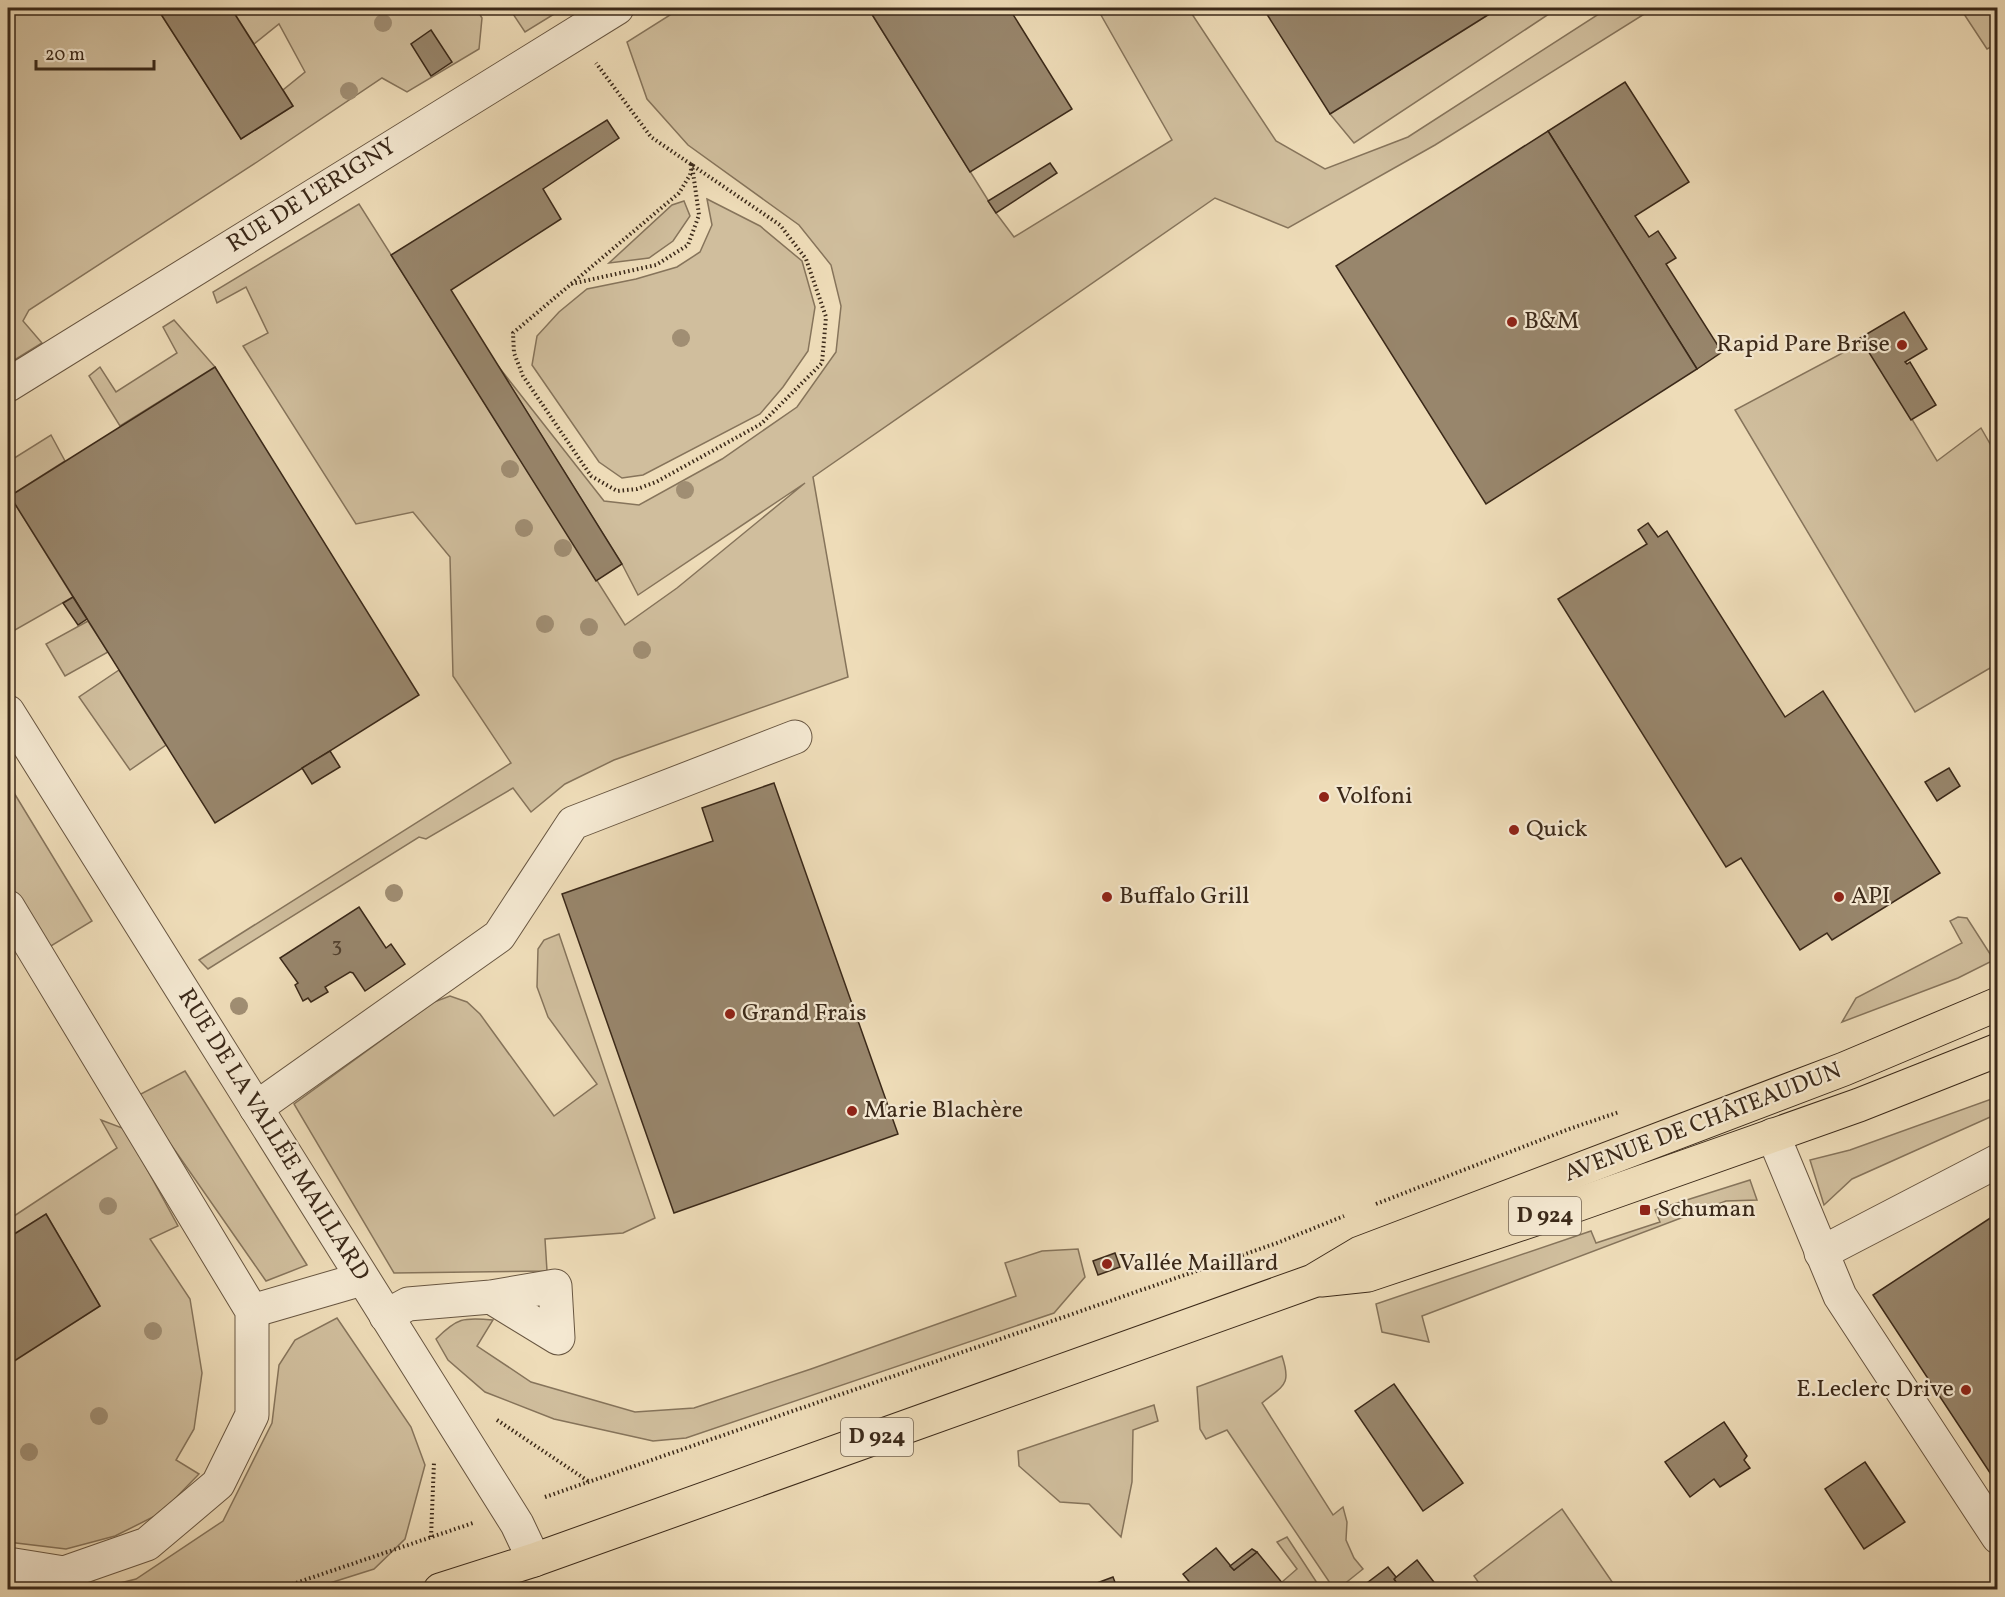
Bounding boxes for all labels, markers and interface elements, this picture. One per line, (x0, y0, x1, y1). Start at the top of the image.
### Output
scale bar (36, 33, 154, 71)
text: 20 m (45, 43, 85, 68)
street label: RUE DE L'ERIGNY (221, 130, 403, 262)
place label: B&M (1524, 305, 1579, 339)
marker: B&M (1505, 315, 1519, 329)
place label: Rapid Pare Brise (1716, 328, 1890, 362)
marker: Rapid Pare Brise (1895, 338, 1909, 352)
place label: Volfoni (1336, 780, 1412, 814)
marker: Volfoni (1317, 790, 1331, 804)
place label: Quick (1526, 813, 1588, 847)
marker: Quick (1507, 823, 1521, 837)
place label: Buffalo Grill (1119, 880, 1249, 914)
place label: API (1851, 880, 1890, 914)
marker: Buffalo Grill (1100, 890, 1114, 904)
marker: API (1832, 890, 1846, 904)
house number: 3 (332, 931, 342, 960)
street label: RUE DE LA VALLÉE MAILLARD (169, 982, 377, 1288)
place label: Grand Frais (742, 997, 866, 1031)
marker: Grand Frais (723, 1007, 737, 1021)
street label: AVENUE DE CHÂTEAUDUN (1559, 1054, 1847, 1192)
place label: Marie Blachère (864, 1094, 1023, 1128)
marker: Marie Blachère (845, 1104, 859, 1118)
place label: Schuman (1657, 1193, 1756, 1227)
road number: D 924 (1509, 1197, 1581, 1235)
marker: Schuman (1638, 1203, 1652, 1217)
place label: Vallée Maillard (1119, 1247, 1279, 1281)
marker: Vallée Maillard (1100, 1257, 1114, 1271)
place label: E.Leclerc Drive (1796, 1373, 1954, 1407)
marker: E.Leclerc Drive (1959, 1383, 1973, 1397)
road number: D 924 (841, 1418, 913, 1456)

